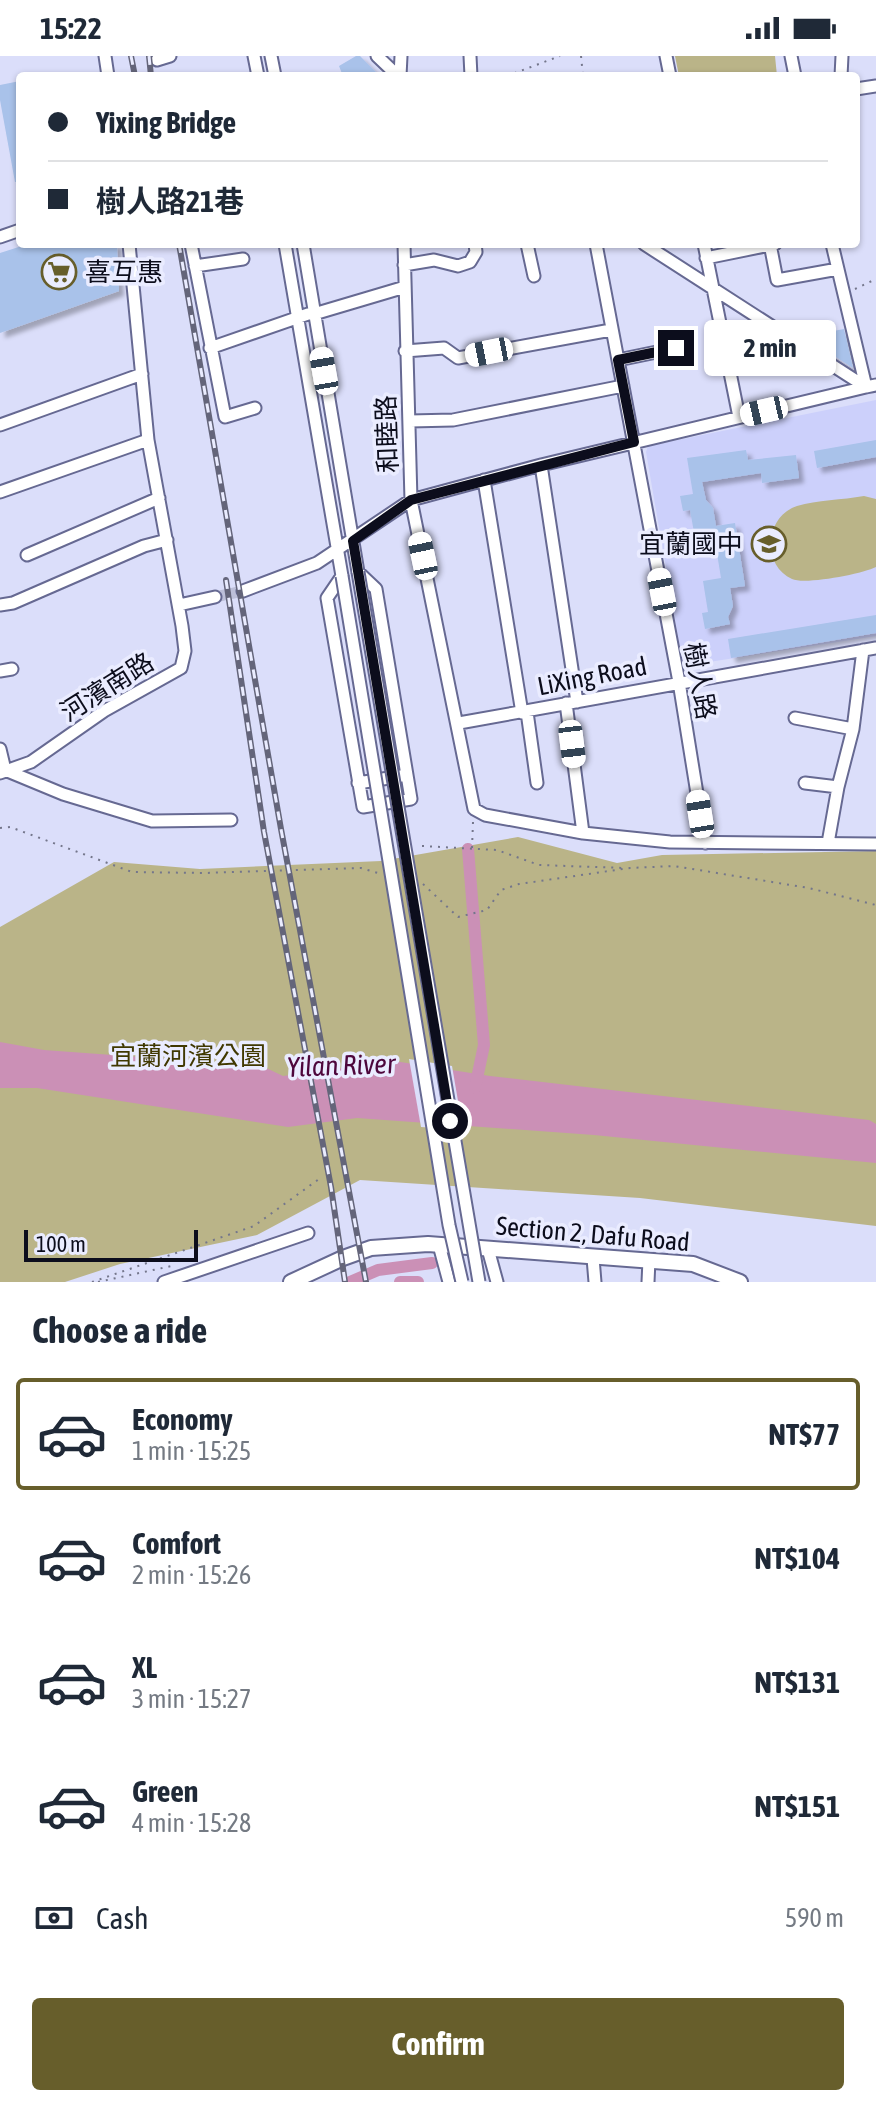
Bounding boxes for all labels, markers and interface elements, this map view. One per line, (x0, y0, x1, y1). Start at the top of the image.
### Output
text: 15:22 (40, 11, 102, 45)
text: Yixing Bridge (96, 105, 236, 139)
text: 樹人路21巷 (96, 184, 244, 218)
supermarket icon: 喜互惠 (40, 253, 78, 291)
place label: 喜互惠 (85, 257, 163, 287)
callout: 2 min (704, 320, 836, 376)
route end (658, 330, 694, 366)
text: 2 min (743, 333, 797, 363)
car (463, 336, 515, 368)
car (308, 345, 340, 397)
street label: 和睦路 (371, 394, 403, 474)
car (738, 394, 790, 428)
school or university icon: 宜蘭國中 (750, 525, 788, 563)
place label: 宜蘭國中 (639, 529, 743, 559)
car (406, 530, 440, 582)
car (646, 566, 678, 618)
street label: 樹人路 (678, 640, 722, 722)
street label: 河濱南路 (55, 647, 159, 727)
street label: LiXing Road (535, 651, 649, 701)
car (557, 719, 587, 769)
car (684, 788, 716, 840)
park label: 宜蘭河濱公園 (110, 1041, 266, 1071)
water label: Yilan River (286, 1047, 397, 1083)
route start (432, 1103, 468, 1139)
street label: Section 2, Dafu Road (495, 1211, 691, 1257)
scale bar (24, 1226, 198, 1262)
text: 100 m (36, 1231, 86, 1257)
text: Choose a ride (32, 1309, 207, 1351)
icon: car (36, 1398, 108, 1470)
text: Economy (132, 1402, 233, 1436)
text: NT$77 (768, 1417, 840, 1451)
text: 1 min · 15:25 (132, 1436, 251, 1466)
icon: car (36, 1522, 108, 1594)
text: Comfort (132, 1526, 221, 1560)
text: NT$104 (754, 1541, 840, 1575)
text: 2 min · 15:26 (132, 1560, 251, 1590)
icon: car (36, 1646, 108, 1718)
text: XL (132, 1650, 157, 1684)
text: NT$131 (754, 1665, 840, 1699)
text: 3 min · 15:27 (132, 1684, 251, 1714)
icon: car (36, 1770, 108, 1842)
text: Green (132, 1774, 198, 1808)
text: NT$151 (754, 1789, 840, 1823)
text: 4 min · 15:28 (132, 1808, 251, 1838)
icon: cash (32, 1896, 76, 1940)
text: Cash (96, 1901, 149, 1935)
text: 590 m (785, 1903, 844, 1933)
button: Confirm (32, 1998, 844, 2090)

